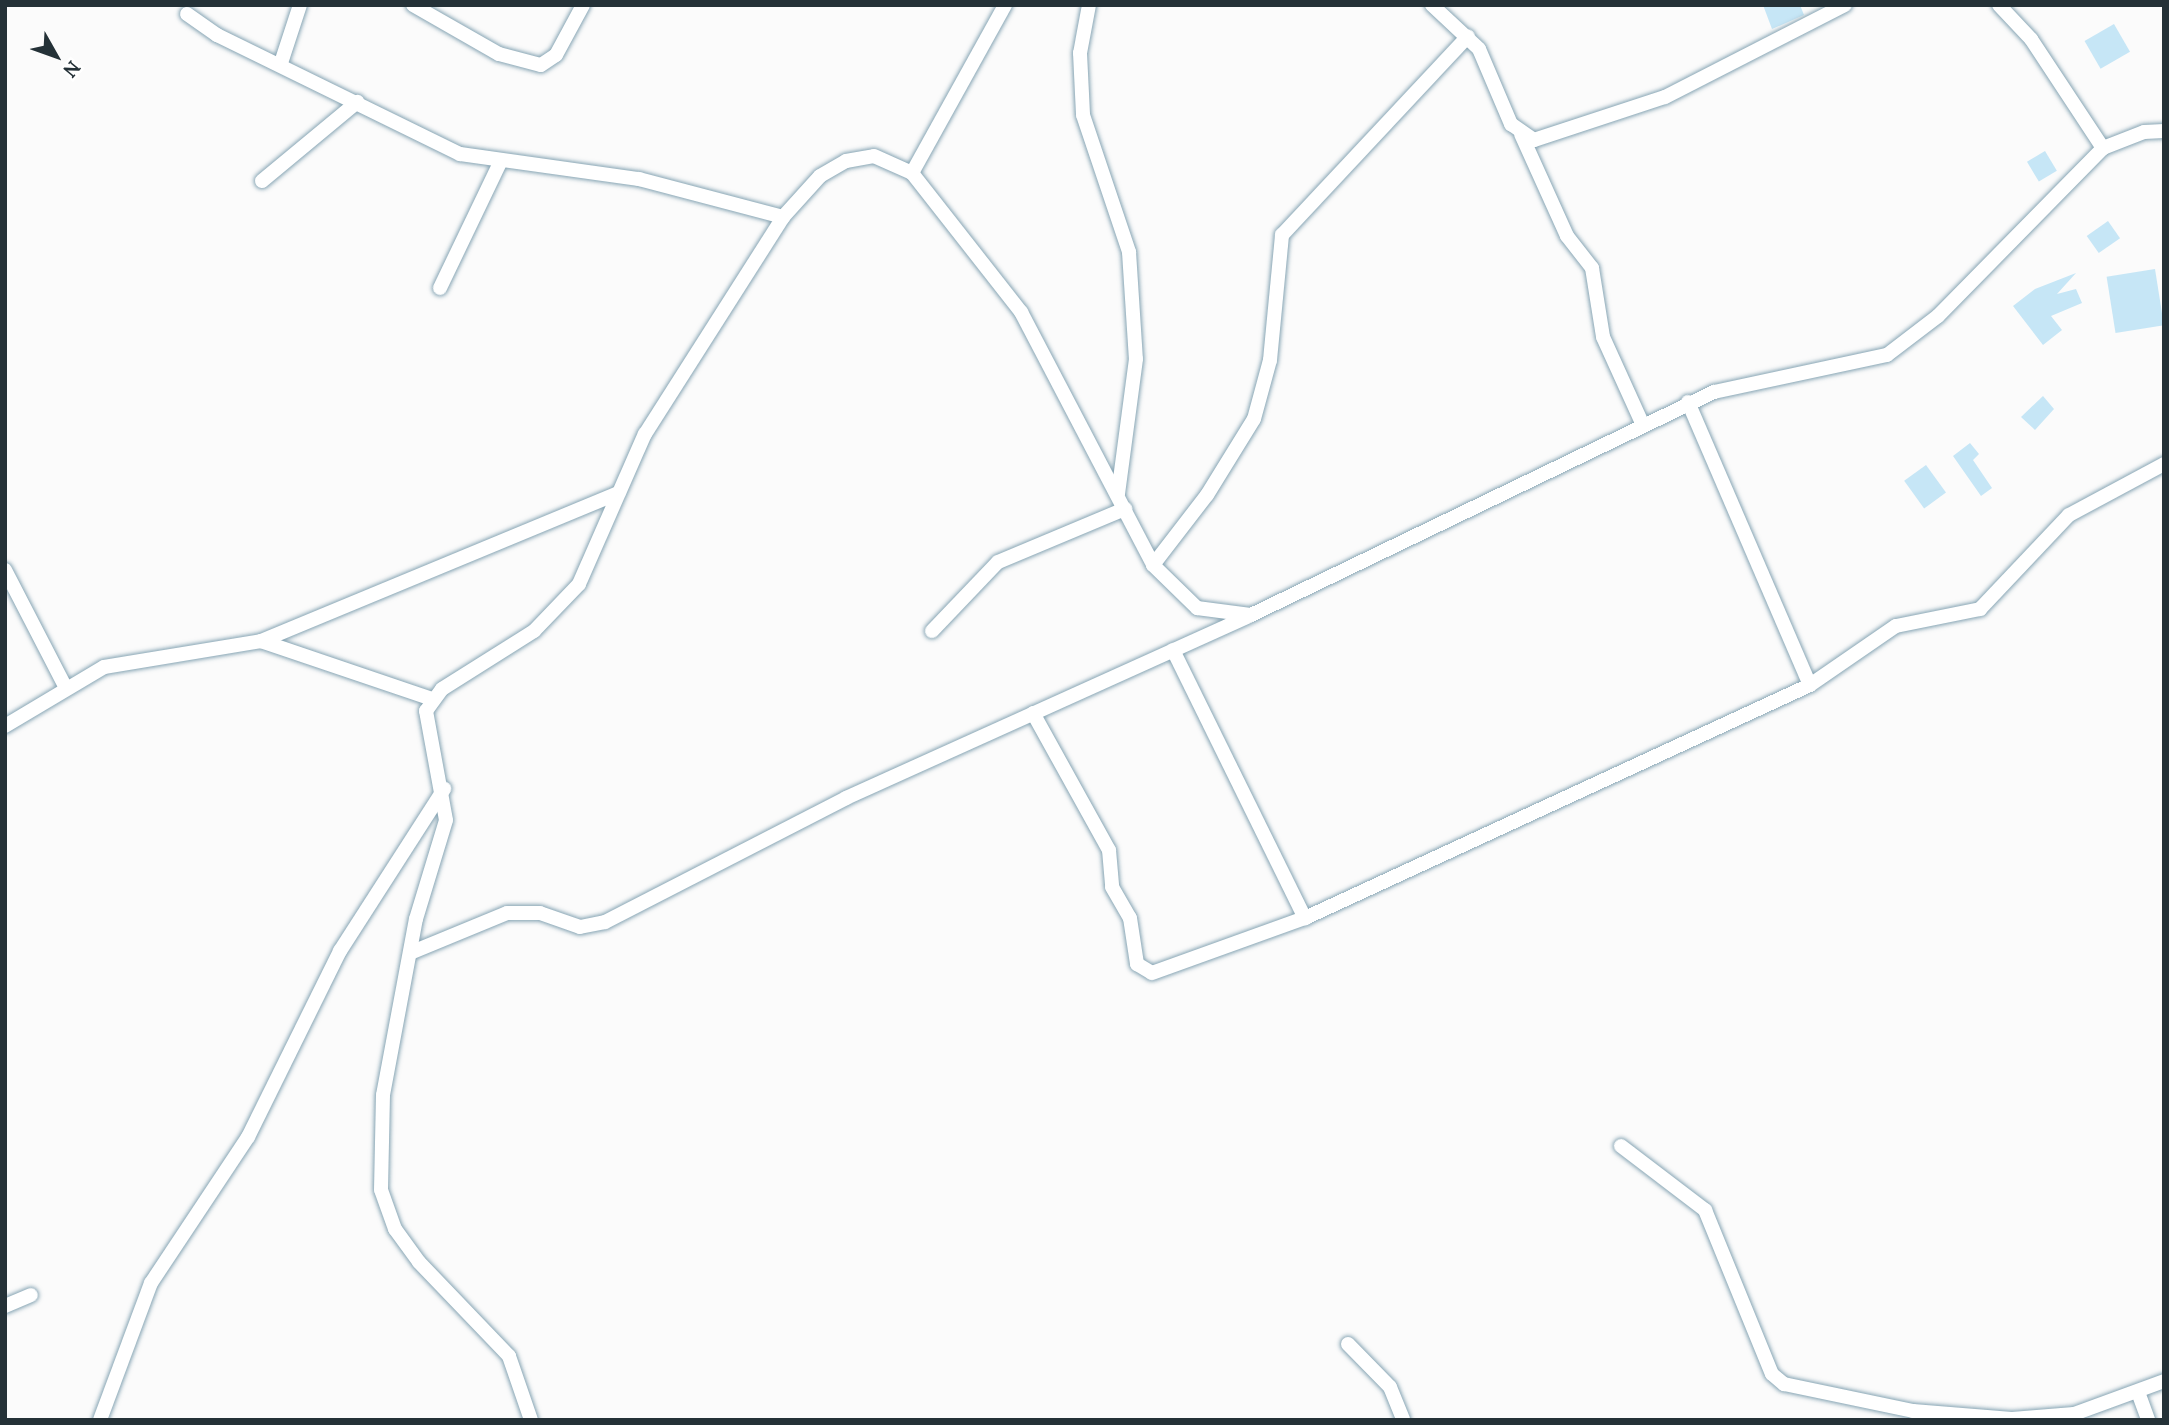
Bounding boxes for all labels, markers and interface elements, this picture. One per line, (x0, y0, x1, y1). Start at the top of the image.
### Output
north arrow (21, 21, 91, 91)
text: N (58, 56, 86, 83)

